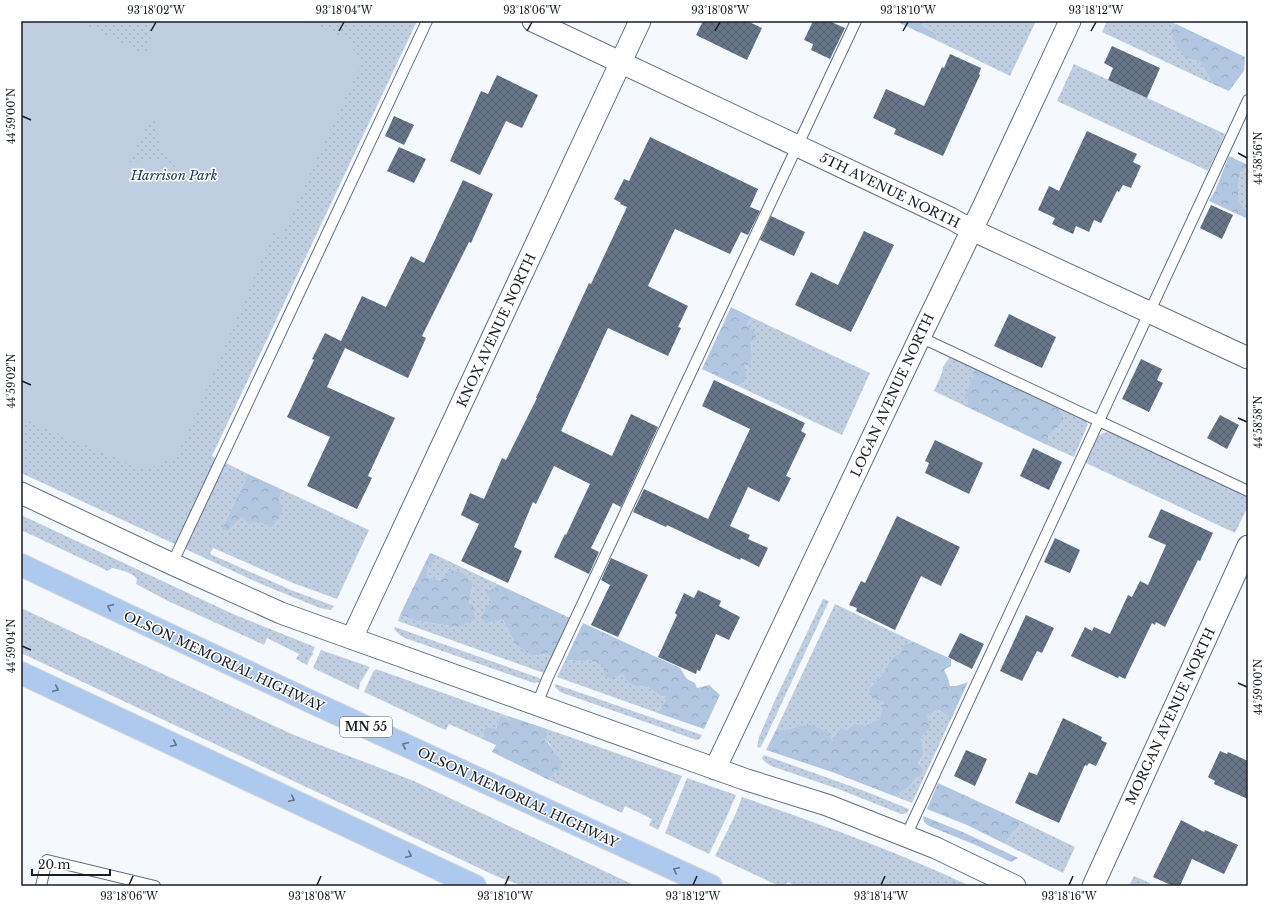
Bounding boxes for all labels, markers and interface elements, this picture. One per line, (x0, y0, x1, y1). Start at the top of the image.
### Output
text: 93°18'02"W (127, 4, 185, 17)
text: 93°18'04"W (316, 4, 373, 17)
text: 93°18'06"W (503, 4, 561, 17)
text: 93°18'08"W (691, 4, 749, 17)
text: 93°18'10"W (880, 4, 936, 17)
text: 93°18'12"W (1069, 4, 1124, 17)
text: 44°59'00"N (5, 88, 18, 144)
text: 44°58'56"N (1252, 131, 1265, 185)
street label: 5TH AVENUE NORTH (817, 149, 963, 232)
park label: Harrison Park (130, 167, 218, 184)
street label: KNOX AVENUE NORTH (453, 251, 540, 410)
street label: LOGAN AVENUE NORTH (847, 311, 938, 480)
text: 44°59'02"N (5, 353, 18, 409)
text: 44°58'58"N (1252, 396, 1265, 448)
one-way arrow (107, 604, 114, 612)
street label: OLSON MEMORIAL HIGHWAY (121, 607, 327, 716)
text: 44°59'04"N (5, 619, 18, 673)
street label: MORGAN AVENUE NORTH (1122, 625, 1219, 807)
text: 44°59'00"N (1252, 659, 1265, 715)
one-way arrow (52, 684, 60, 692)
road number: MN 55 (340, 717, 392, 737)
one-way arrow (170, 739, 177, 747)
one-way arrow (402, 742, 410, 750)
street label: OLSON MEMORIAL HIGHWAY (415, 743, 621, 852)
one-way arrow (287, 795, 295, 802)
one-way arrow (405, 850, 413, 858)
scale bar (32, 851, 110, 877)
text: 20 m (38, 857, 70, 872)
one-way arrow (673, 867, 680, 875)
text: 93°18'06"W (100, 890, 158, 903)
text: 93°18'08"W (288, 890, 346, 903)
text: 93°18'10"W (477, 890, 533, 903)
text: 93°18'12"W (666, 890, 721, 903)
text: 93°18'14"W (854, 890, 908, 903)
text: 93°18'16"W (1041, 890, 1097, 903)

